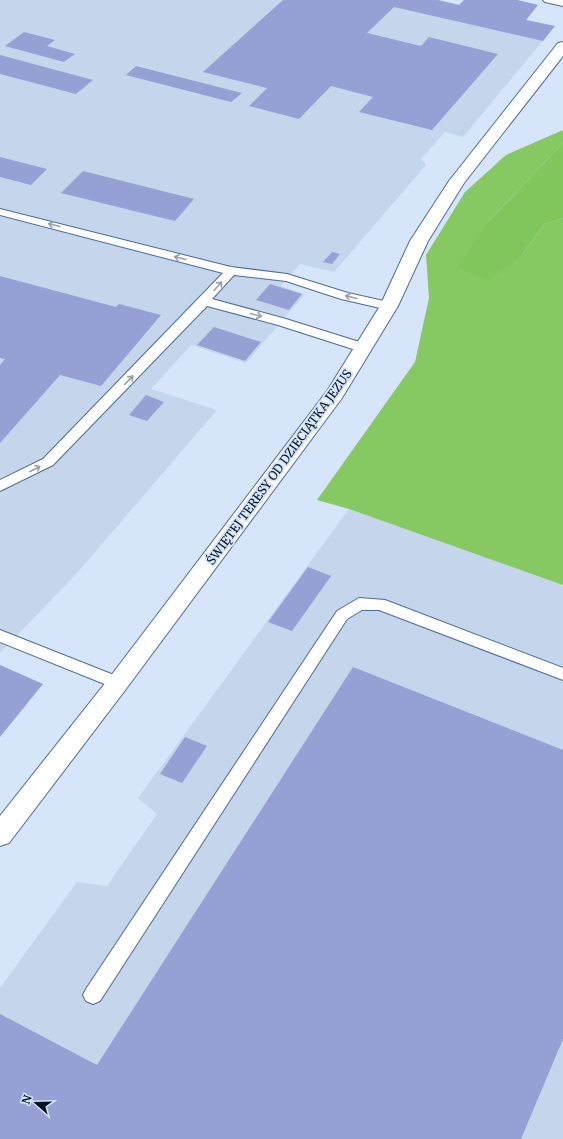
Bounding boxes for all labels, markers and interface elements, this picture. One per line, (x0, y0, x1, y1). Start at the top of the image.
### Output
one-way arrow (48, 221, 61, 229)
one-way arrow (174, 253, 187, 261)
one-way arrow (213, 281, 222, 291)
one-way arrow (345, 293, 358, 301)
one-way arrow (249, 311, 262, 319)
street label: ŚWIĘTEJ TERESY OD DZIECIĄTKA JEZUS (203, 367, 355, 567)
one-way arrow (124, 375, 133, 385)
one-way arrow (29, 465, 41, 472)
north arrow (16, 1083, 56, 1123)
text: N (19, 1093, 35, 1106)

